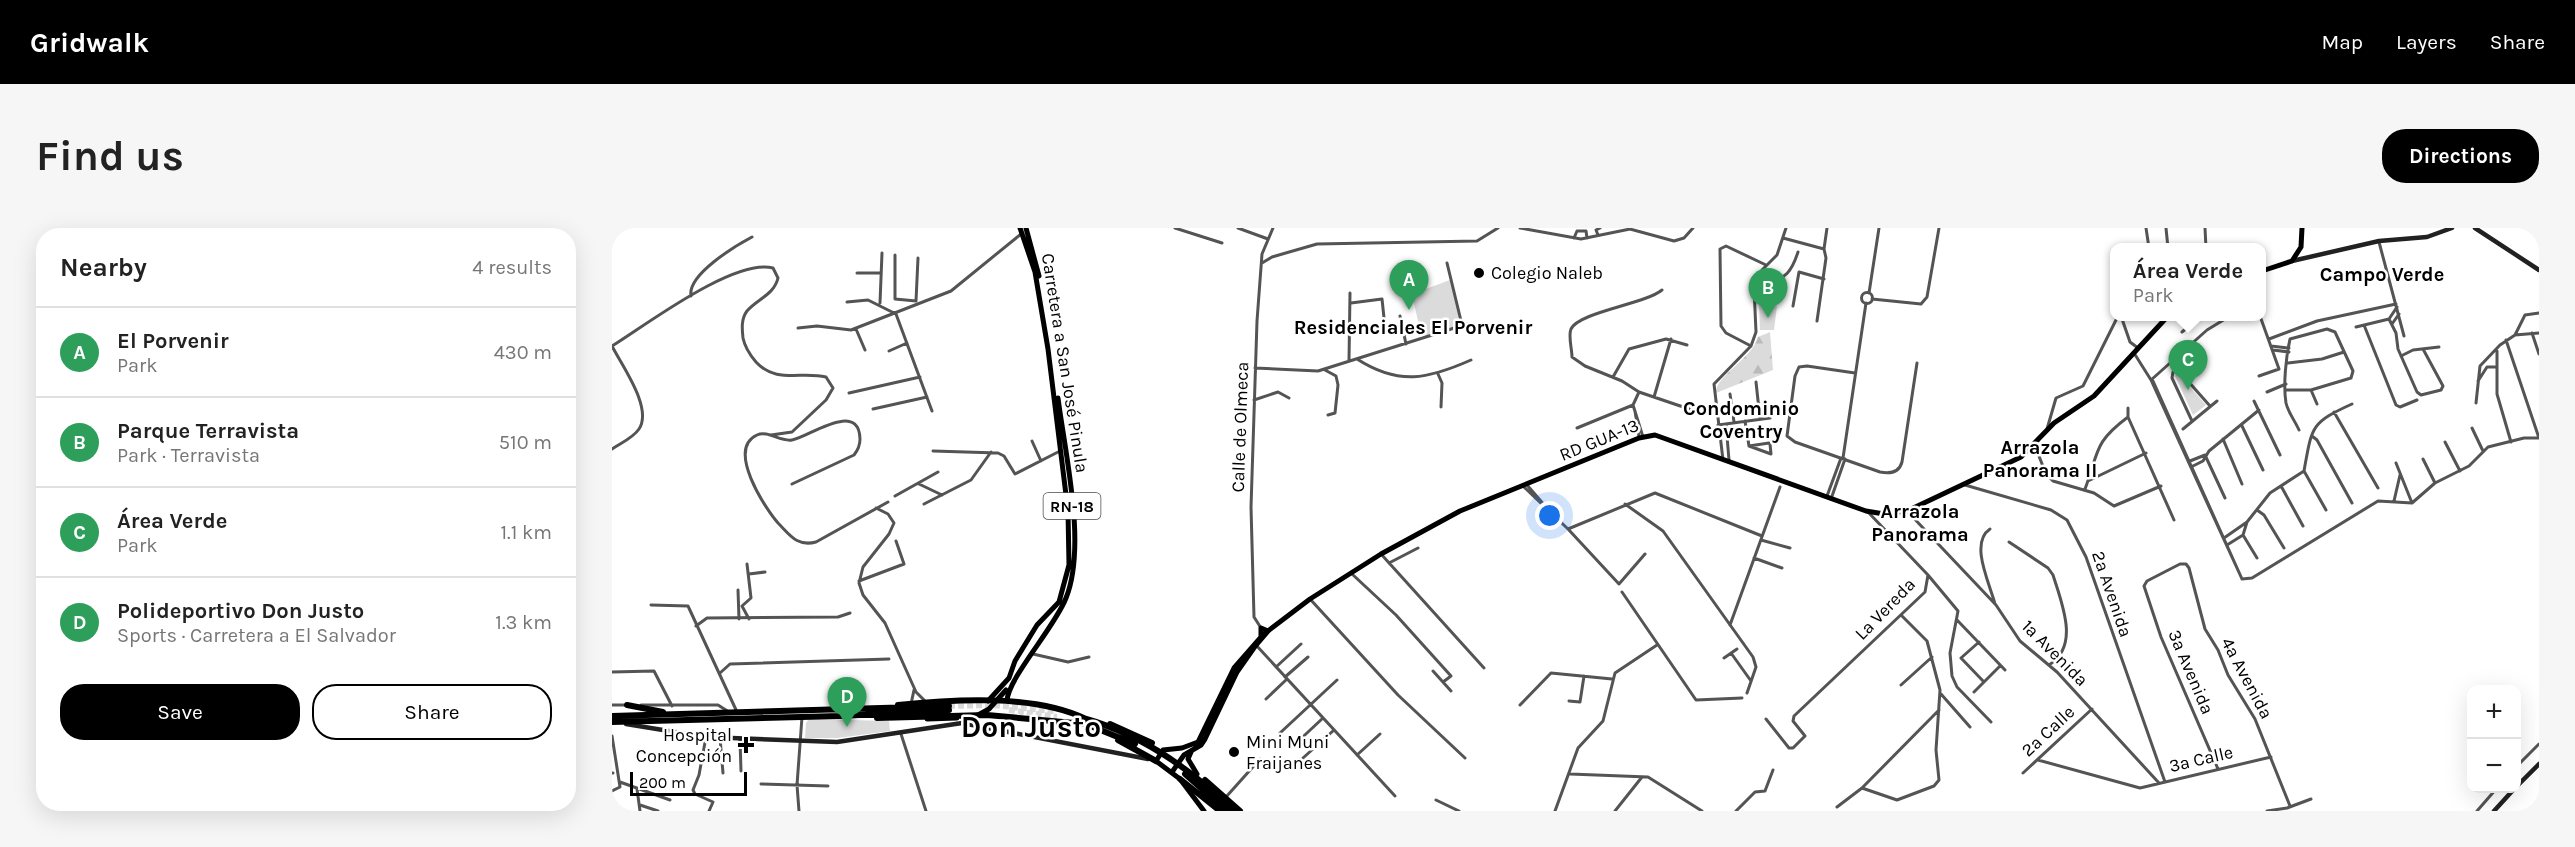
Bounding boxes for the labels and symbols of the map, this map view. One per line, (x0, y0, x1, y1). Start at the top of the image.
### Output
street label: Carretera a San José Pinula (1037, 252, 1093, 474)
pin: A (1390, 260, 1428, 310)
place label: Colegio Naleb (1491, 262, 1603, 284)
district label: Campo Verde (2320, 263, 2444, 286)
marker: Colegio Naleb (1472, 266, 1486, 280)
pin: B (1748, 268, 1788, 318)
district label: Residenciales El Porvenir (1294, 316, 1532, 339)
pin: C (2168, 340, 2208, 390)
street label: Calle de Olmeca (1227, 361, 1253, 493)
district label: Condominio Coventry (1683, 397, 1799, 443)
street label: RD GUA-13 (1556, 414, 1642, 466)
district label: Arrazola Panorama II (1983, 436, 2097, 482)
road number: RN-18 (1044, 493, 1100, 519)
district label: Arrazola Panorama (1871, 500, 1969, 546)
your location (1535, 501, 1564, 530)
street label: 2a Avenida (2087, 548, 2137, 640)
street label: La Vereda (1850, 573, 1920, 645)
street label: 1a Avenida (2017, 615, 2093, 691)
street label: 3a Avenida (2163, 626, 2219, 718)
street label: 4a Avenida (2216, 633, 2278, 723)
pin: D (828, 678, 866, 727)
street label: 2a Calle (2017, 701, 2079, 761)
district label: Don Justo (961, 709, 1101, 745)
place label: Hospital Concepción (636, 724, 732, 767)
place label: Mini Muni Fraijanes (1246, 731, 1330, 774)
marker: Hospital Concepción (737, 736, 755, 754)
street label: 3a Calle (2167, 741, 2235, 777)
marker: Mini Muni Fraijanes (1227, 745, 1241, 759)
scale bar (630, 769, 747, 796)

